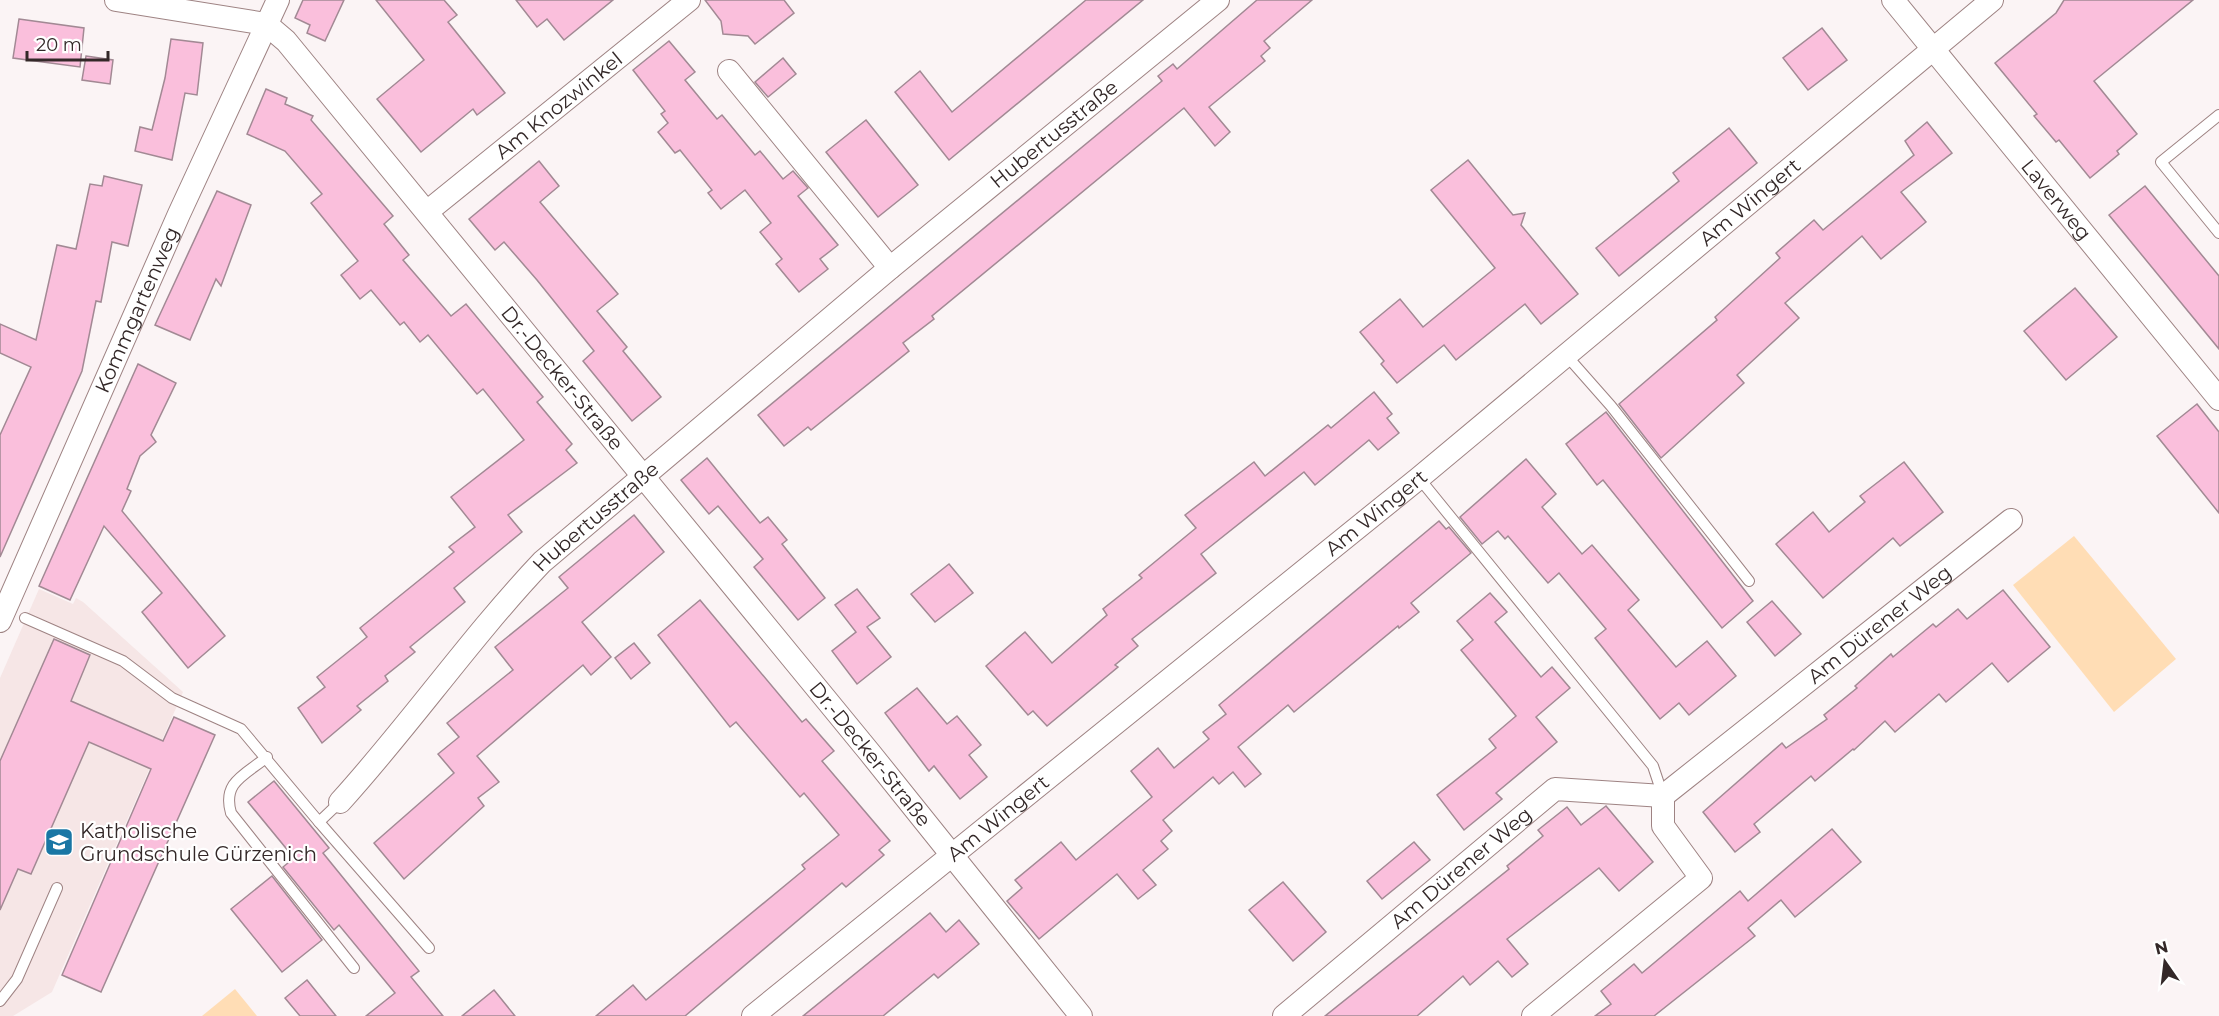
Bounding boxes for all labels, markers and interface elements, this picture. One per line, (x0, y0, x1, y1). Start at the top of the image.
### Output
scale bar (27, 24, 108, 62)
text: 20 m (36, 34, 82, 56)
street label: Am Knozwinkel (490, 47, 627, 164)
street label: Hubertusstraße (985, 75, 1122, 193)
street label: Am Wingert (1695, 153, 1805, 251)
street label: Laverweg (2016, 154, 2096, 245)
street label: Kommgartenweg (90, 223, 184, 396)
street label: Dr.-Decker-Straße (496, 301, 629, 455)
street label: Hubertusstraße (527, 457, 664, 576)
street label: Am Wingert (1320, 464, 1432, 561)
street label: Am Dürener Weg (1803, 560, 1956, 689)
street label: Dr.-Decker-Straße (804, 677, 936, 831)
street label: Am Wingert (942, 770, 1054, 866)
street label: Am Dürener Weg (1386, 802, 1536, 934)
place label: Katholische Grundschule Gürzenich (80, 819, 317, 866)
school or university icon: Katholische Grundschule Gürzenich (43, 826, 75, 858)
north arrow (2135, 932, 2195, 992)
text: N (2153, 937, 2170, 959)

